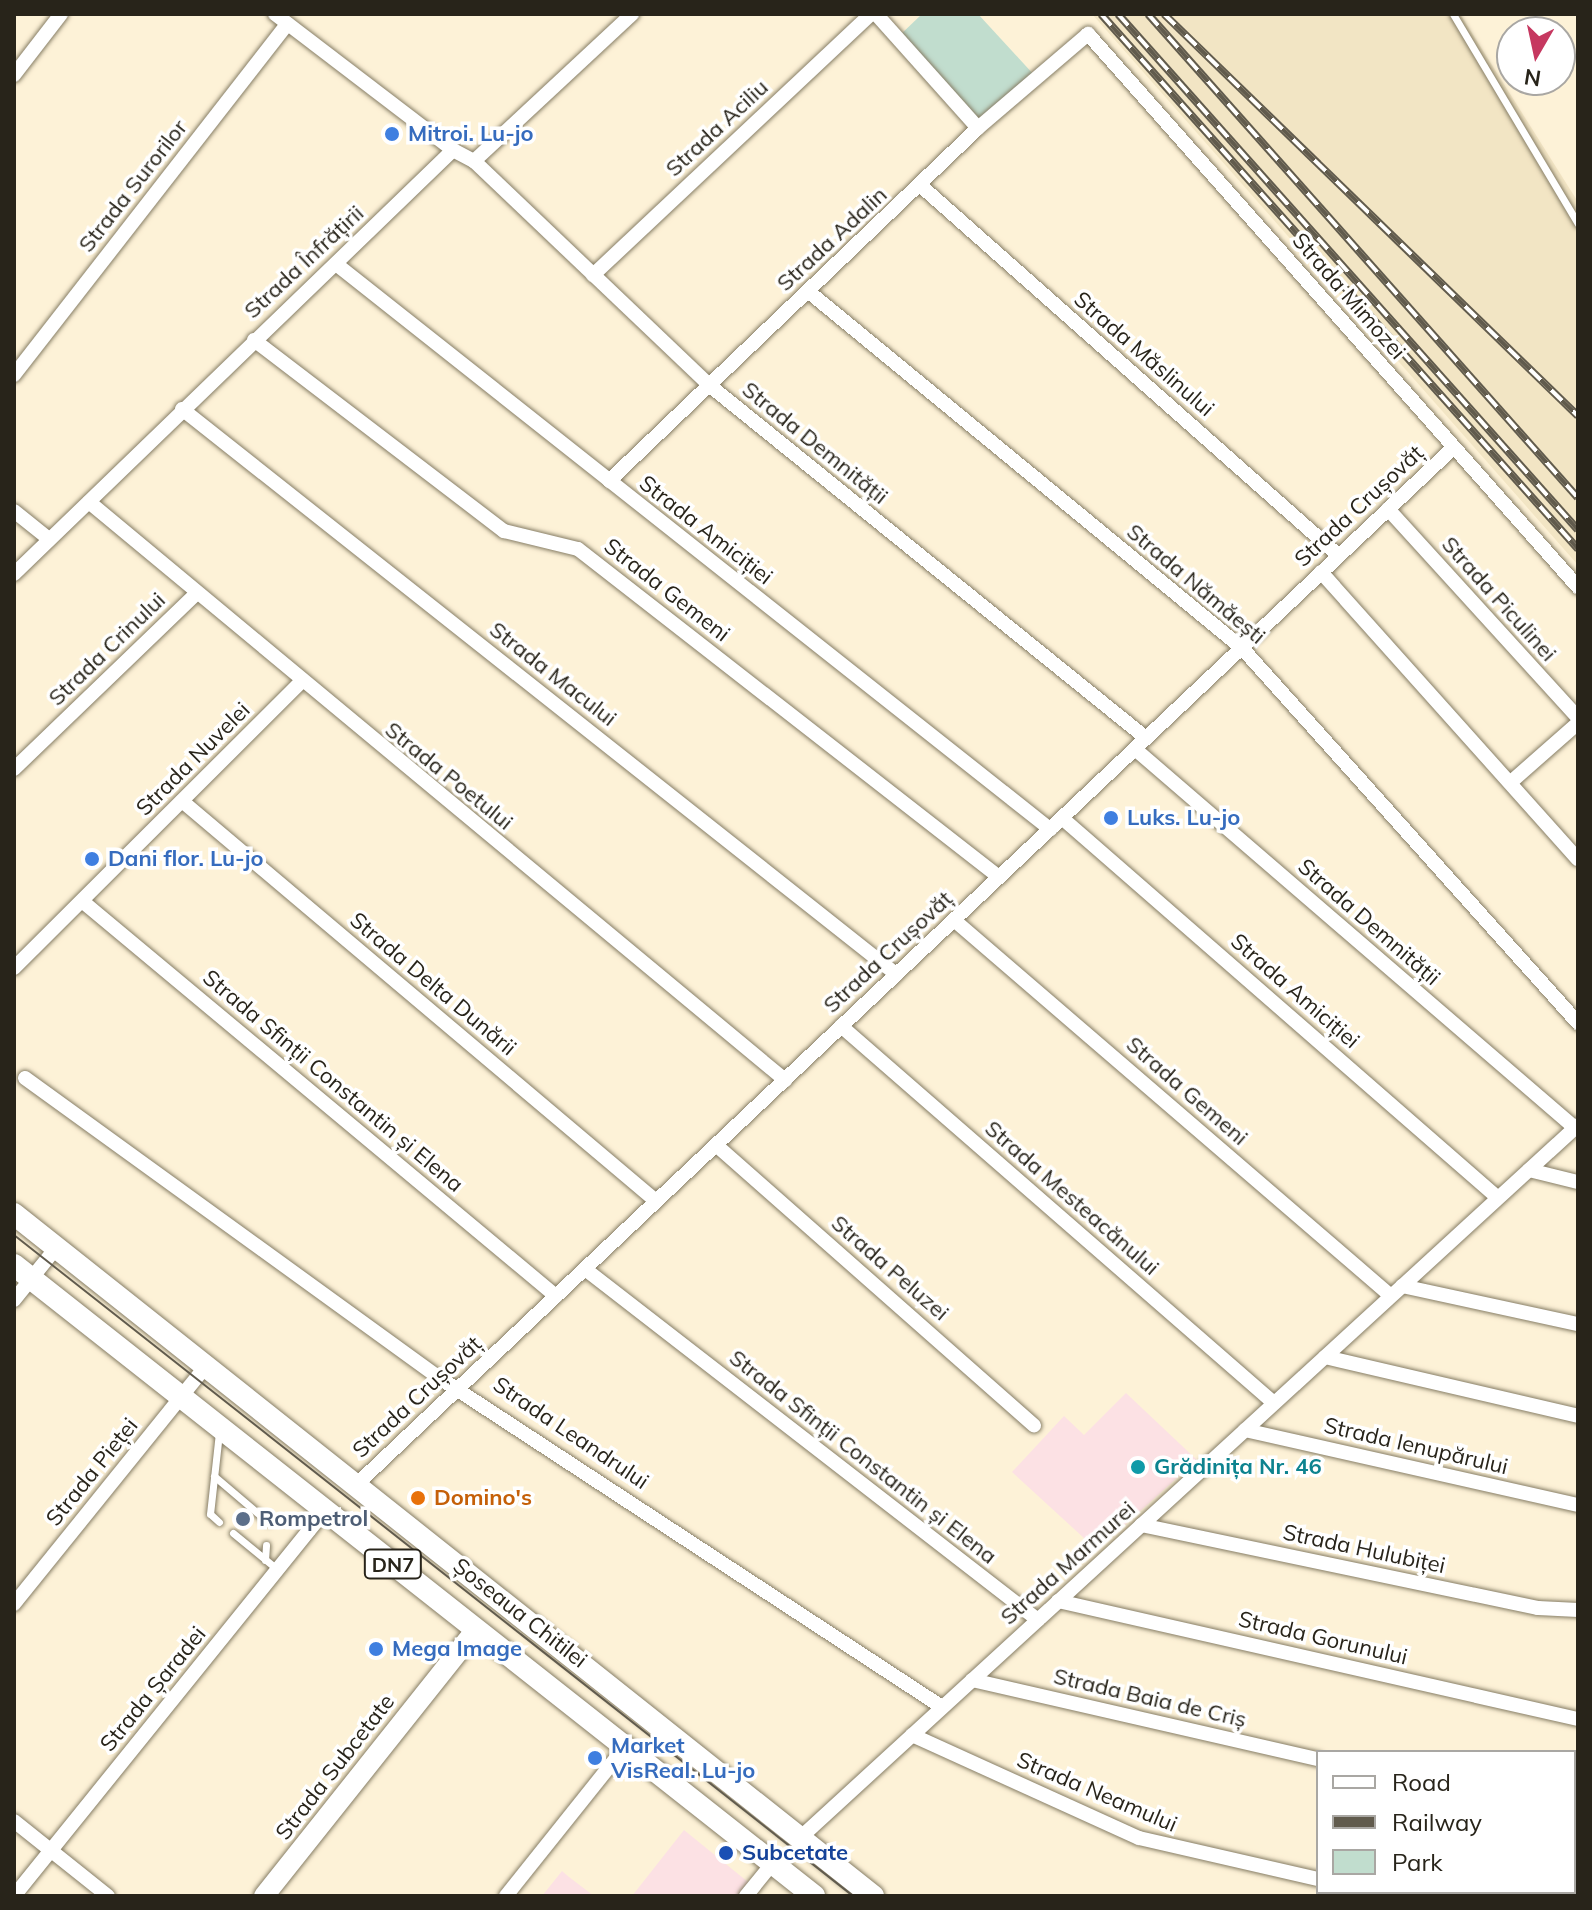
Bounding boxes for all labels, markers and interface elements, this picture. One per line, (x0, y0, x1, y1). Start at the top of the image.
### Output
north arrow (1496, 16, 1576, 96)
text: N (1522, 63, 1543, 93)
street label: Strada Aciliu (660, 74, 774, 182)
street label: Strada Surorilor (73, 115, 193, 257)
place label: Mitroi. Lu-jo (408, 121, 534, 147)
marker: Mitroi. Lu-jo (383, 125, 401, 143)
street label: Strada Adalin (772, 181, 892, 297)
street label: Strada Înfrățirii (239, 200, 369, 324)
street label: Strada Mimozei (1287, 227, 1411, 365)
street label: Strada Măslinului (1069, 286, 1219, 422)
street label: Strada Demnității (737, 376, 893, 510)
street label: Strada Crușovăț (1289, 440, 1429, 572)
street label: Strada Amiciției (634, 470, 778, 590)
street label: Strada Nămăești (1121, 518, 1271, 650)
street label: Strada Piculinei (1436, 531, 1562, 667)
street label: Strada Gemeni (599, 533, 735, 647)
street label: Strada Crinului (43, 587, 171, 711)
street label: Strada Macului (484, 616, 622, 732)
street label: Strada Nuvelei (131, 697, 255, 821)
street label: Strada Poetului (380, 716, 518, 836)
place label: Luks. Lu-jo (1127, 805, 1240, 831)
marker: Luks. Lu-jo (1102, 809, 1120, 827)
place label: Dani flor. Lu-jo (108, 846, 264, 872)
marker: Dani flor. Lu-jo (83, 850, 101, 868)
street label: Strada Demnității (1293, 853, 1445, 991)
street label: Strada Crușovăț (818, 886, 958, 1018)
street label: Strada Delta Dunării (345, 907, 521, 1061)
street label: Strada Amiciției (1225, 928, 1365, 1054)
street label: Strada Sfinții Constantin și Elena (197, 964, 469, 1198)
street label: Strada Gemeni (1121, 1031, 1253, 1151)
street label: Strada Mesteacănului (980, 1115, 1164, 1281)
street label: Strada Peluzei (826, 1210, 954, 1326)
street label: Strada Crușovăț (347, 1331, 487, 1463)
street label: Strada Sfinții Constantin și Elena (724, 1344, 1002, 1570)
street label: Strada Leandrului (488, 1371, 654, 1495)
street label: Strada Ienupărului (1321, 1412, 1511, 1480)
street label: Strada Pieței (41, 1413, 143, 1531)
place label: Grădinița Nr. 46 (1154, 1454, 1322, 1480)
marker: Grădinița Nr. 46 (1129, 1458, 1147, 1476)
place label: Domino's (434, 1485, 532, 1511)
marker: Domino's (409, 1489, 427, 1507)
street label: Strada Marmurei (995, 1496, 1141, 1630)
place label: Rompetrol (259, 1506, 368, 1532)
marker: Rompetrol (234, 1510, 252, 1528)
street label: Strada Hulubiței (1280, 1519, 1448, 1579)
road number: DN7 (363, 1548, 423, 1580)
street label: Șoseaua Chitilei (448, 1553, 592, 1673)
street label: Strada Gorunului (1236, 1606, 1410, 1670)
street label: Strada Șaradei (95, 1621, 211, 1757)
place label: Mega Image (392, 1636, 522, 1662)
marker: Mega Image (367, 1640, 385, 1658)
street label: Strada Baia de Criș (1051, 1663, 1249, 1733)
street label: Strada Subcetate (270, 1689, 400, 1845)
place label: Market VisReal. Lu-jo (611, 1732, 755, 1784)
street label: Strada Neamului (1013, 1746, 1181, 1838)
marker: Market VisReal. Lu-jo (586, 1749, 604, 1767)
legend (1316, 1750, 1576, 1894)
text: Road (1392, 1767, 1451, 1797)
text: Railway (1392, 1807, 1482, 1837)
place label: Subcetate (742, 1840, 848, 1866)
marker: Subcetate (717, 1844, 735, 1862)
text: Park (1392, 1847, 1443, 1877)

